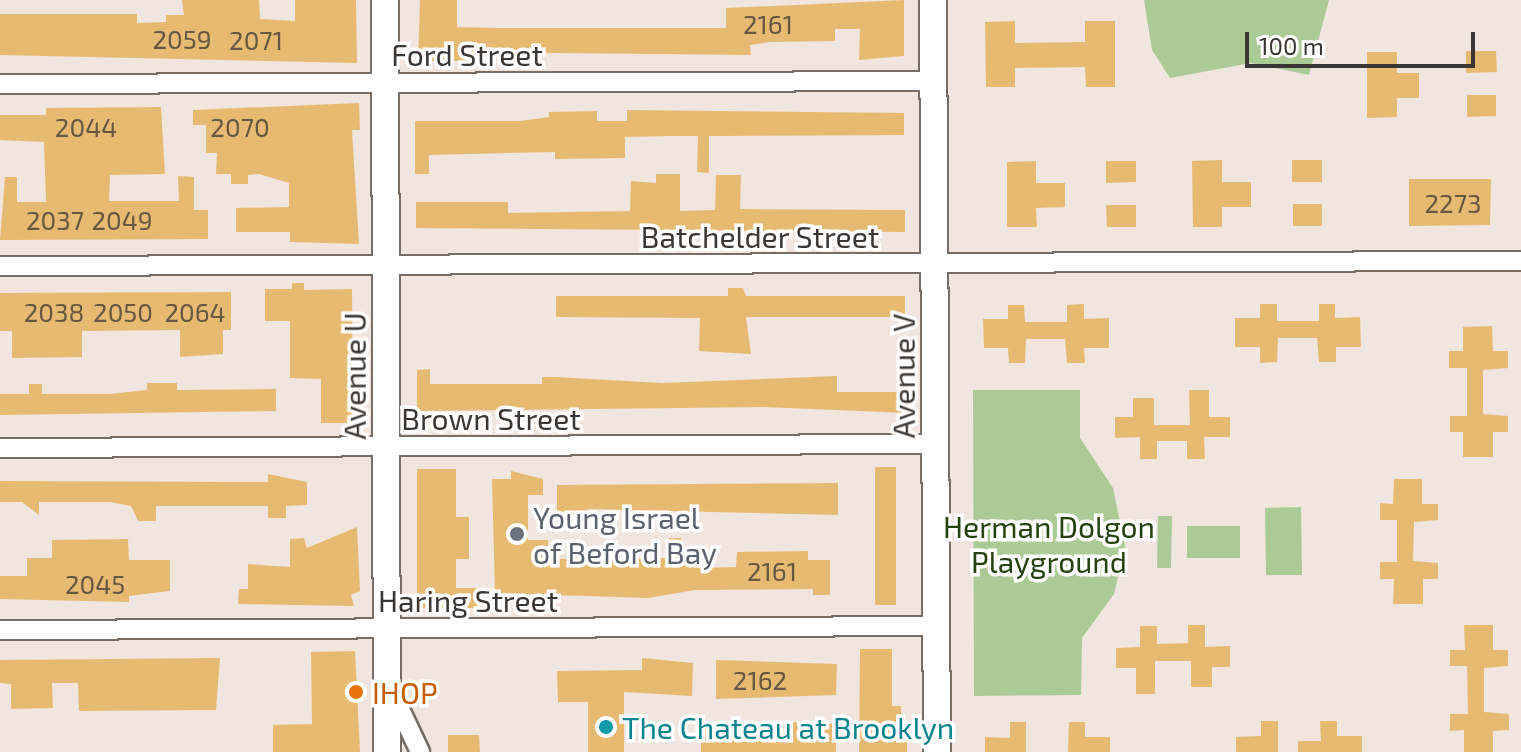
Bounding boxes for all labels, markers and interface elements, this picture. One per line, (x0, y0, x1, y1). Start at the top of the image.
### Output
house number: 2161 (743, 8, 793, 40)
scale bar (1249, 16, 1479, 66)
house number: 2059 (152, 23, 212, 55)
house number: 2071 (229, 24, 283, 56)
text: 100 m (1259, 31, 1324, 60)
street label: Ford Street (391, 36, 543, 72)
house number: 2044 (55, 111, 117, 143)
house number: 2070 (210, 111, 270, 143)
house number: 2273 (1425, 187, 1481, 219)
house number: 2037 (26, 204, 84, 236)
house number: 2049 (91, 204, 153, 236)
street label: Batchelder Street (640, 218, 880, 254)
house number: 2038 (24, 296, 84, 328)
house number: 2050 (93, 296, 153, 328)
house number: 2064 (164, 296, 226, 328)
street label: Avenue U (336, 312, 372, 440)
street label: Avenue V (885, 313, 921, 439)
street label: Brown Street (401, 400, 581, 436)
place label: Young Israel of Beford Bay (533, 499, 718, 570)
park label: Herman Dolgon Playground (943, 508, 1155, 578)
marker: Young Israel of Beford Bay (508, 525, 526, 543)
house number: 2161 (747, 555, 797, 587)
house number: 2045 (65, 568, 125, 600)
street label: Haring Street (378, 582, 558, 618)
house number: 2162 (733, 664, 787, 696)
place label: IHOP (372, 674, 438, 710)
marker: IHOP (347, 683, 365, 701)
place label: The Chateau at Brooklyn (622, 709, 954, 745)
marker: The Chateau at Brooklyn (597, 718, 615, 736)

